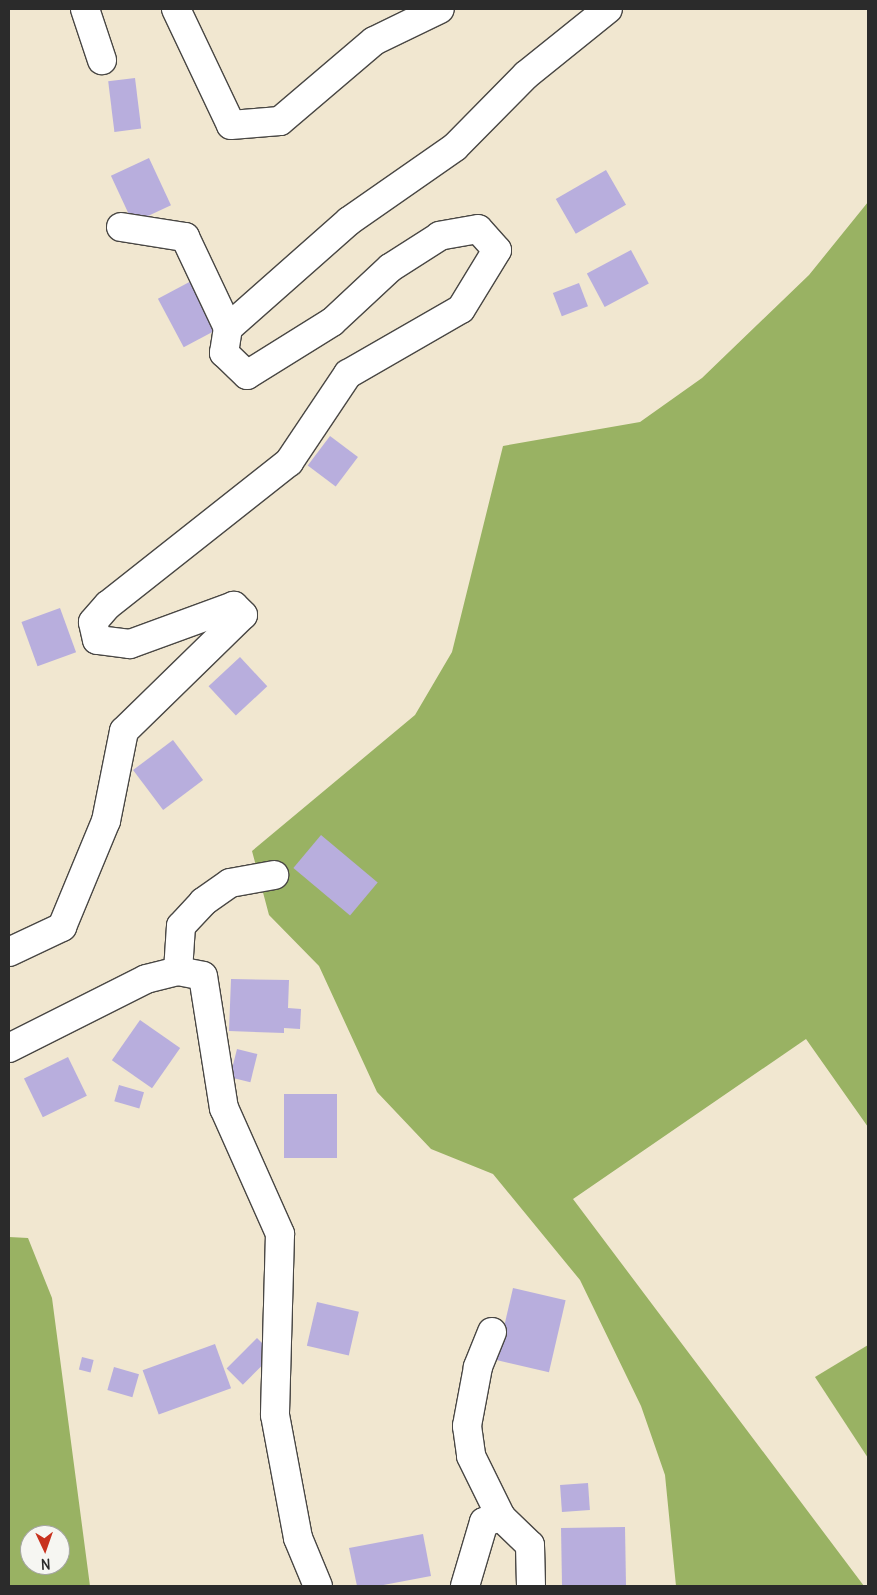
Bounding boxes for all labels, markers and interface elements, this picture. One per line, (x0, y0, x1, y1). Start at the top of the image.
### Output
north arrow (20, 1525, 70, 1575)
text: N (40, 1555, 51, 1573)

